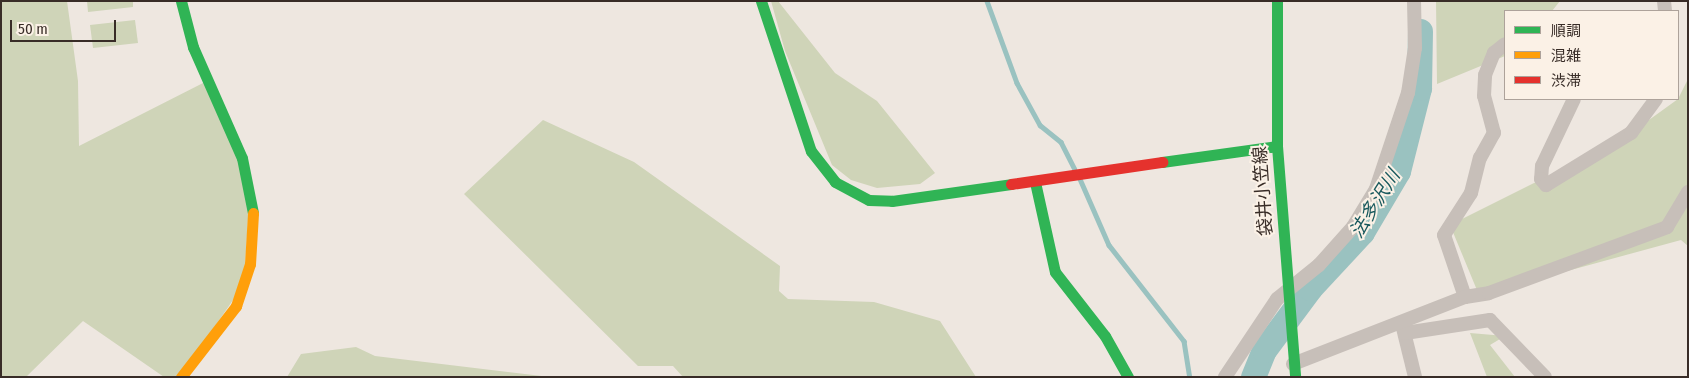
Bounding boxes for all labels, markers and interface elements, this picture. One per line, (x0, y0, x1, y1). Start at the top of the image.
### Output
scale bar (12, 10, 119, 42)
legend (1504, 10, 1679, 100)
text: 50 m (18, 20, 48, 38)
text: 順調 (1551, 22, 1581, 40)
text: 混雑 (1551, 47, 1581, 65)
text: 渋滞 (1551, 72, 1581, 90)
street label: 袋井小笠線 (1249, 145, 1277, 237)
water label: 法多沢川 (1345, 166, 1405, 242)

